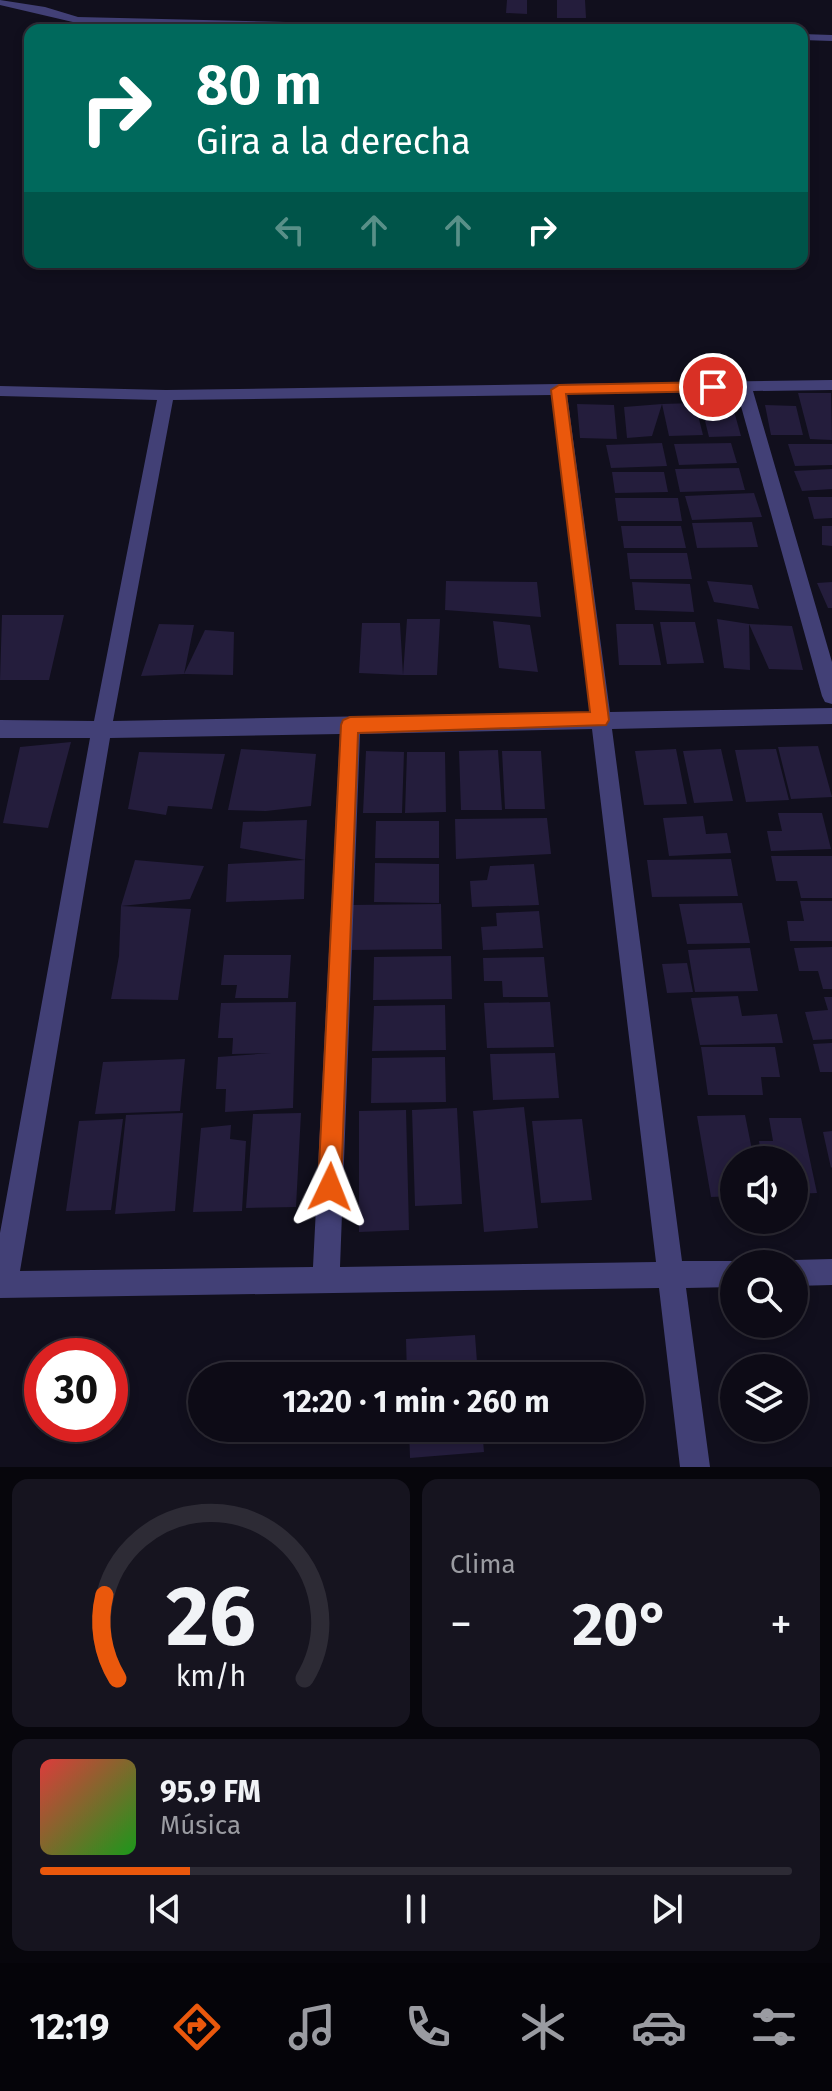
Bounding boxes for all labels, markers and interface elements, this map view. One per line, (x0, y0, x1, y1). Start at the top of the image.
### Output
text: 80 m (196, 52, 322, 119)
icon: right (64, 56, 168, 160)
text: Gira a la derecha (196, 120, 471, 164)
icon: left (268, 208, 312, 252)
icon: ahead (352, 208, 396, 252)
icon: ahead (436, 208, 480, 252)
icon: right (520, 208, 564, 252)
pin (679, 353, 747, 421)
icon: arrive (691, 365, 735, 409)
position arrow (288, 1145, 372, 1229)
map controls (720, 1146, 808, 1442)
button: sound (720, 1146, 808, 1234)
button: search (720, 1250, 808, 1338)
speed limit sign: 30 (24, 1338, 128, 1442)
button: layers (720, 1354, 808, 1442)
text: 12:20 · 1 min · 260 m (282, 1384, 550, 1420)
text: Clima (450, 1549, 516, 1580)
text: 26 (166, 1567, 256, 1667)
text: 20° (572, 1589, 670, 1661)
text: − (450, 1598, 472, 1651)
text: + (770, 1598, 792, 1651)
text: km/h (176, 1659, 246, 1694)
text: 95.9 FM (160, 1774, 261, 1810)
text: Música (160, 1810, 241, 1841)
icon: previous (143, 1887, 187, 1931)
icon: pause (394, 1887, 438, 1931)
icon: next (645, 1887, 689, 1931)
icon: directions (169, 1999, 225, 2055)
icon: music (284, 1999, 340, 2055)
icon: phone (400, 1999, 456, 2055)
icon: climate (515, 1999, 571, 2055)
icon: car (631, 1999, 687, 2055)
icon: filters (746, 1999, 802, 2055)
text: 12:19 (30, 2005, 109, 2049)

